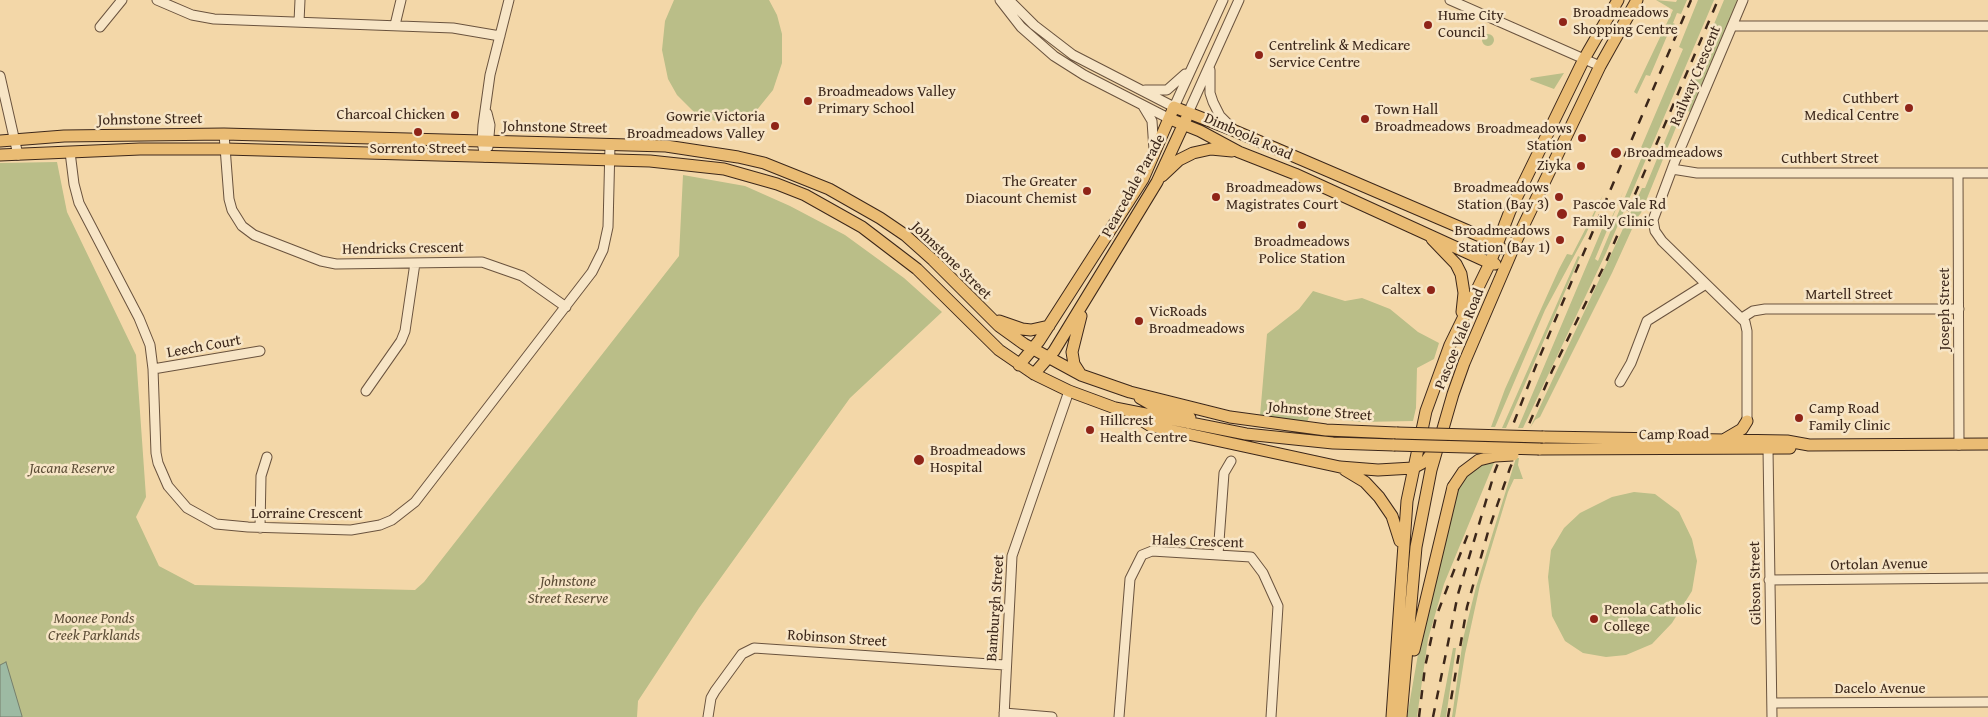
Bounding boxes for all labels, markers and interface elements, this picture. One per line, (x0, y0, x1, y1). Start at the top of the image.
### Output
place label: Broadmeadows Shopping Centre (1573, 4, 1678, 39)
place label: Hume City Council (1438, 7, 1504, 42)
marker: Broadmeadows Shopping Centre (1557, 16, 1569, 28)
marker: Hume City Council (1422, 19, 1434, 31)
street label: Railway Crescent (1667, 23, 1725, 129)
place label: Centrelink & Medicare Service Centre (1269, 37, 1410, 72)
marker: Centrelink & Medicare Service Centre (1253, 49, 1265, 61)
place label: Broadmeadows Valley Primary School (818, 83, 956, 118)
place label: Cuthbert Medical Centre (1804, 90, 1899, 125)
marker: Broadmeadows Valley Primary School (802, 95, 814, 107)
place label: Town Hall Broadmeadows (1375, 101, 1471, 136)
marker: Cuthbert Medical Centre (1903, 102, 1915, 114)
place label: Charcoal Chicken (336, 106, 445, 124)
place label: Gowrie Victoria Broadmeadows Valley (627, 108, 765, 143)
marker: Charcoal Chicken (449, 109, 461, 121)
street label: Johnstone Street (97, 110, 203, 130)
street label: Dimboola Road (1201, 110, 1295, 164)
marker: Town Hall Broadmeadows (1359, 113, 1371, 125)
street label: Johnstone Street (502, 118, 608, 138)
marker: Gowrie Victoria Broadmeadows Valley (769, 120, 781, 132)
place label: Broadmeadows Station (1476, 120, 1572, 155)
marker: Sorrento Street (412, 126, 424, 138)
street label: Pearcedale Parade (1098, 131, 1170, 241)
marker: Broadmeadows Station (1576, 132, 1588, 144)
place label: Sorrento Street (370, 140, 466, 158)
place label: Broadmeadows (1627, 144, 1723, 162)
marker: Broadmeadows (1609, 146, 1623, 160)
street label: Cuthbert Street (1781, 150, 1879, 168)
place label: Ziyka (1537, 157, 1571, 175)
marker: Ziyka (1575, 160, 1587, 172)
place label: The Greater Diacount Chemist (966, 173, 1077, 208)
place label: Broadmeadows Magistrates Court (1226, 179, 1338, 214)
place label: Broadmeadows Station (Bay 3) (1453, 179, 1549, 214)
marker: The Greater Diacount Chemist (1081, 185, 1093, 197)
marker: Broadmeadows Magistrates Court (1210, 191, 1222, 203)
marker: Broadmeadows Station (Bay 3) (1553, 191, 1565, 203)
place label: Pascoe Vale Rd Family Clinic (1573, 196, 1666, 231)
marker: Pascoe Vale Rd Family Clinic (1555, 207, 1569, 221)
street label: Johnstone Street (907, 218, 995, 304)
marker: Broadmeadows Police Station (1296, 219, 1308, 231)
place label: Broadmeadows Station (Bay 1) (1454, 222, 1550, 257)
place label: Broadmeadows Police Station (1254, 233, 1350, 268)
marker: Broadmeadows Station (Bay 1) (1554, 234, 1566, 246)
street label: Hendricks Crescent (342, 239, 464, 259)
street label: Joseph Street (1936, 267, 1954, 351)
place label: Caltex (1382, 281, 1421, 299)
marker: Caltex (1425, 284, 1437, 296)
street label: Pascoe Vale Road (1431, 286, 1489, 392)
street label: Martell Street (1805, 286, 1893, 304)
place label: VicRoads Broadmeadows (1149, 303, 1245, 338)
marker: VicRoads Broadmeadows (1133, 315, 1145, 327)
street label: Leech Court (166, 332, 242, 362)
street label: Johnstone Street (1267, 398, 1373, 426)
place label: Camp Road Family Clinic (1809, 400, 1890, 435)
place label: Hillcrest Health Centre (1100, 412, 1187, 447)
marker: Camp Road Family Clinic (1793, 412, 1805, 424)
marker: Hillcrest Health Centre (1084, 424, 1096, 436)
street label: Camp Road (1639, 425, 1709, 445)
place label: Broadmeadows Hospital (930, 442, 1026, 477)
marker: Broadmeadows Hospital (912, 453, 926, 467)
park label: Jacana Reserve (29, 460, 115, 478)
street label: Lorraine Crescent (251, 505, 363, 523)
street label: Hales Crescent (1152, 531, 1244, 553)
street label: Gibson Street (1746, 541, 1766, 625)
street label: Bamburgh Street (983, 554, 1009, 662)
street label: Ortolan Avenue (1830, 555, 1928, 575)
park label: Johnstone Street Reserve (528, 573, 608, 608)
place label: Penola Catholic College (1604, 601, 1701, 636)
park label: Moonee Ponds Creek Parklands (48, 610, 140, 645)
marker: Penola Catholic College (1588, 613, 1600, 625)
street label: Robinson Street (787, 627, 887, 651)
street label: Dacelo Avenue (1834, 680, 1926, 698)

